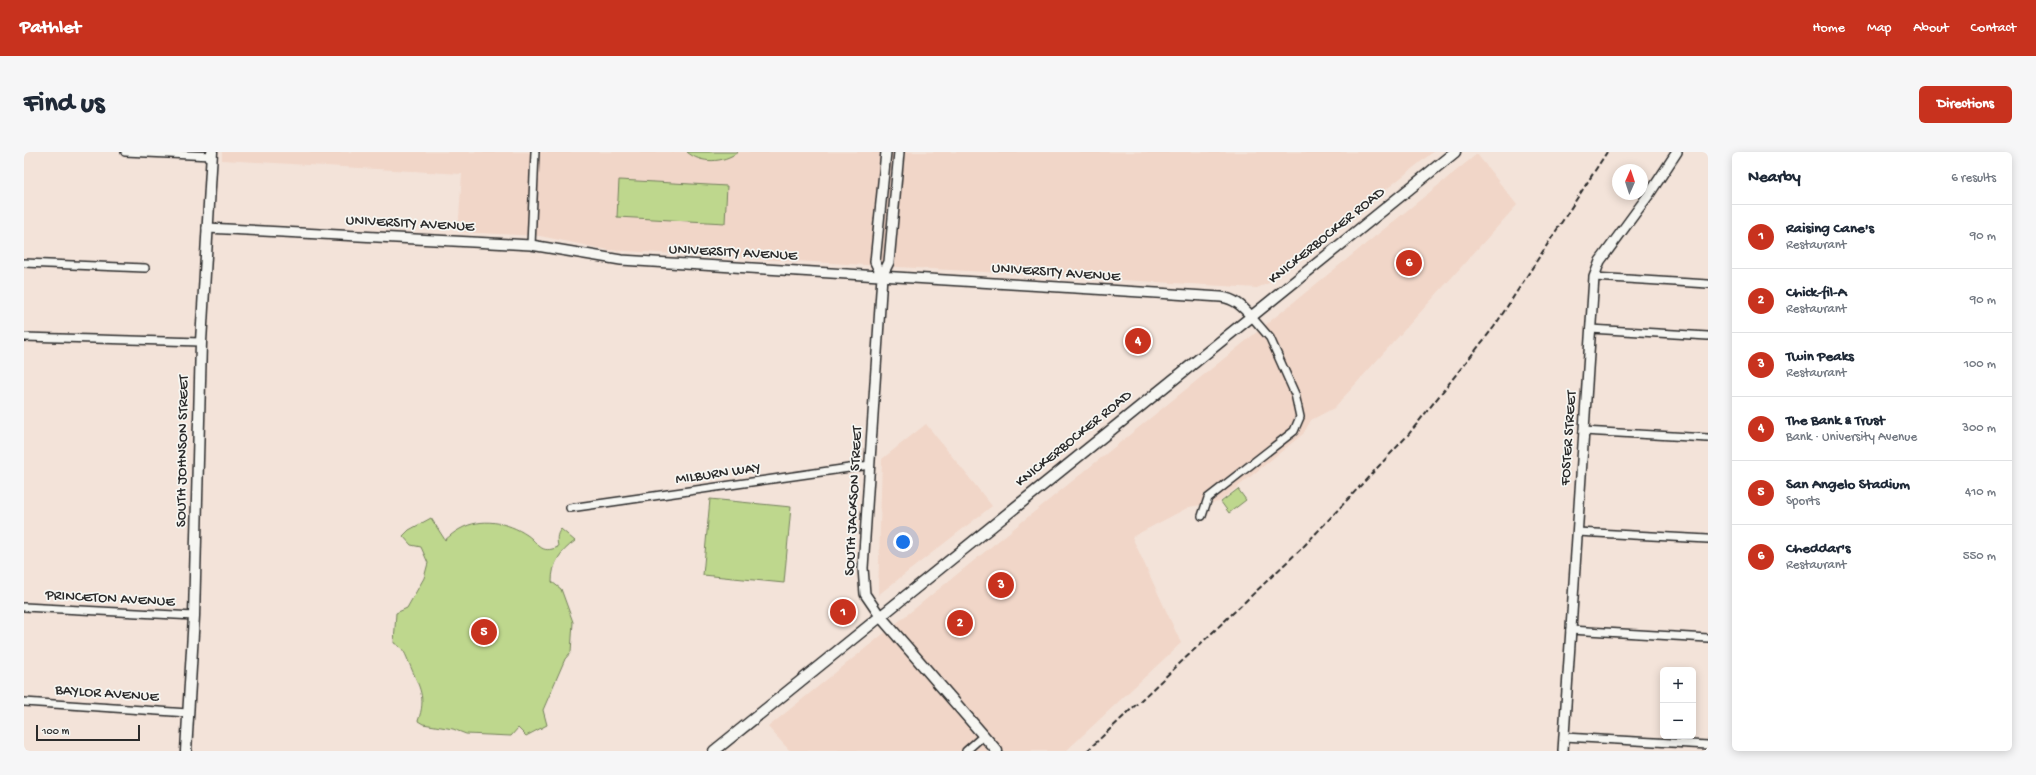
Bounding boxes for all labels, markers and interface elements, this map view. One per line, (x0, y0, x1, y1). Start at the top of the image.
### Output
text: Pathlet (20, 17, 81, 40)
text: Home (1813, 20, 1845, 37)
text: Map (1867, 20, 1891, 37)
text: About (1913, 20, 1949, 37)
text: Contact (1971, 20, 2016, 37)
button: Directions (1919, 86, 2012, 123)
text: Find us (24, 88, 104, 121)
north arrow (1612, 164, 1648, 200)
text: Nearby (1748, 168, 1801, 188)
text: 6 results (1951, 171, 1996, 186)
street label: KNICKERBOCKER ROAD (1265, 183, 1389, 289)
street label: UNIVERSITY AVENUE (345, 212, 475, 236)
text: Raising Cane's (1786, 220, 1874, 238)
text: 1 (1758, 229, 1764, 244)
text: 90 m (1970, 229, 1996, 244)
text: Restaurant (1786, 238, 1846, 253)
street label: UNIVERSITY AVENUE (668, 241, 798, 265)
pin: 6 (1396, 248, 1422, 278)
street label: UNIVERSITY AVENUE (991, 260, 1122, 287)
text: Chick-fil-A (1786, 284, 1847, 302)
text: 2 (1758, 293, 1764, 308)
text: 90 m (1970, 293, 1996, 308)
text: Restaurant (1786, 302, 1846, 317)
pin: 4 (1125, 326, 1151, 356)
text: Twin Peaks (1786, 348, 1854, 366)
text: 3 (1758, 357, 1764, 372)
text: 100 m (1964, 357, 1996, 372)
text: Restaurant (1786, 366, 1846, 381)
street label: SOUTH JOHNSON STREET (173, 374, 193, 527)
street label: KNICKERBOCKER ROAD (1012, 386, 1136, 492)
street label: FOSTER STREET (1557, 389, 1581, 487)
text: The Bank & Trust (1786, 412, 1885, 430)
text: 4 (1758, 421, 1764, 436)
text: 300 m (1962, 421, 1996, 436)
street label: SOUTH JACKSON STREET (841, 424, 867, 576)
text: Bank · University Avenue (1786, 430, 1917, 445)
street label: MILBURN WAY (674, 459, 762, 489)
text: San Angelo Stadium (1786, 476, 1910, 494)
text: 5 (1758, 485, 1764, 500)
text: 410 m (1965, 485, 1996, 500)
text: Sports (1786, 494, 1820, 509)
your location (893, 532, 913, 552)
text: Cheddar's (1786, 540, 1850, 558)
text: 6 (1758, 549, 1764, 564)
text: 550 m (1963, 549, 1996, 564)
text: Restaurant (1786, 558, 1846, 573)
pin: 3 (988, 570, 1014, 600)
street label: PRINCETON AVENUE (44, 587, 176, 611)
pin: 1 (830, 597, 856, 627)
pin: 2 (947, 608, 973, 638)
pin: 5 (471, 617, 497, 647)
map controls (1660, 667, 1696, 739)
button: + (1660, 667, 1696, 703)
street label: BAYLOR AVENUE (54, 681, 160, 707)
button: − (1660, 703, 1696, 739)
scale bar (36, 723, 140, 742)
text: 100 m (42, 726, 69, 738)

